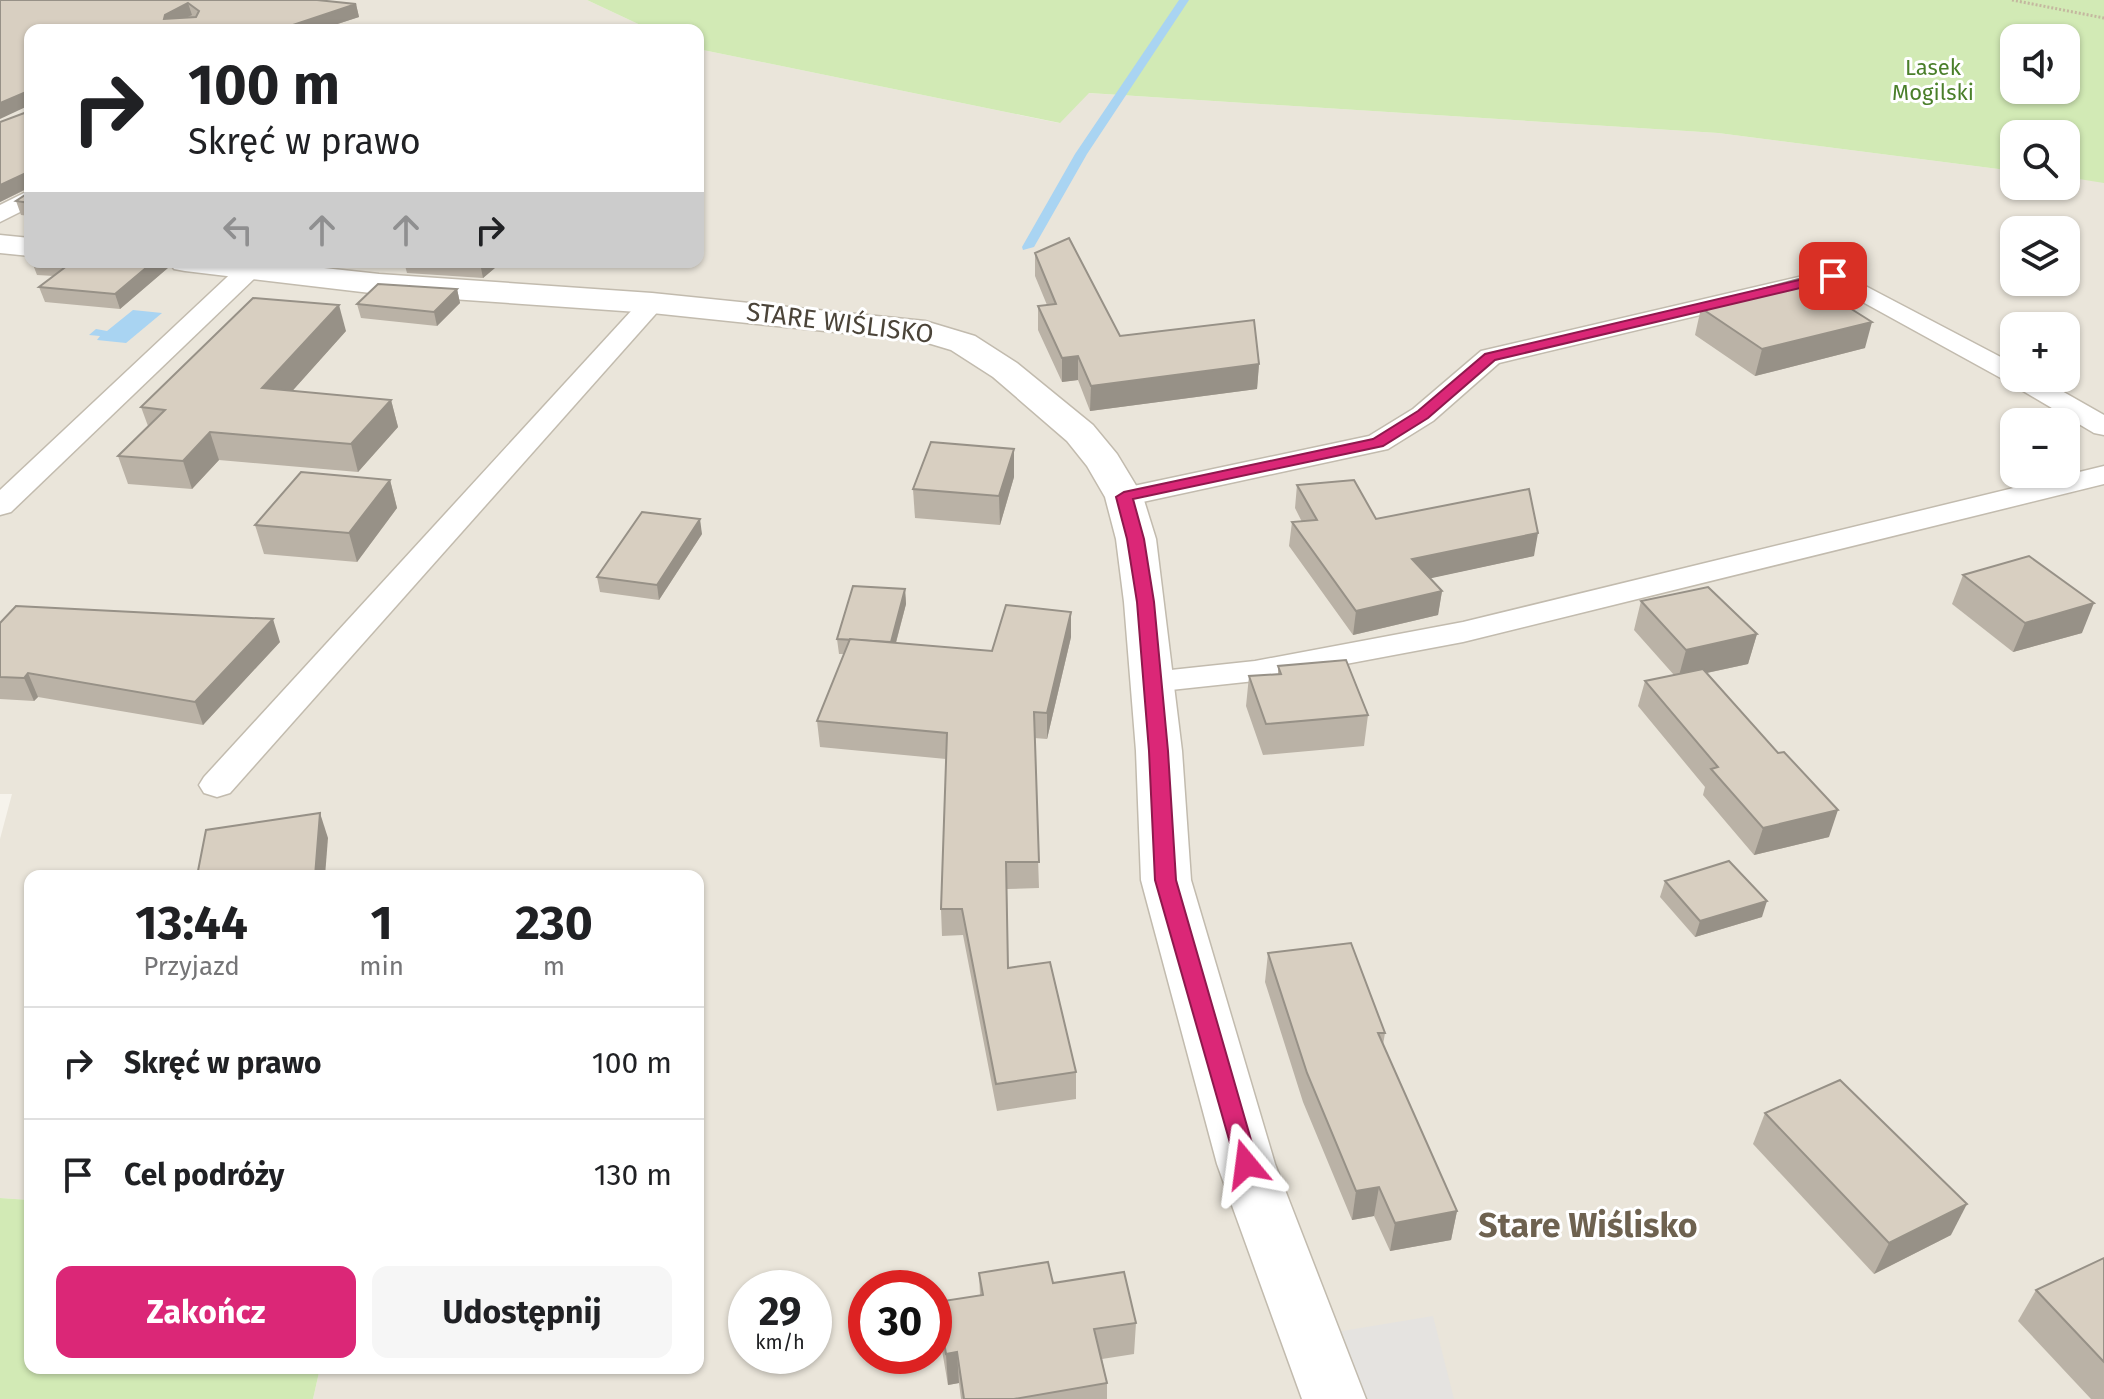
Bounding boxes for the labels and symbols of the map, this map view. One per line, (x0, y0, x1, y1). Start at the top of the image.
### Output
park label: Lasek Mogilski (1892, 54, 1974, 106)
pin (1799, 242, 1867, 310)
street label: STARE WIŚLISKO (745, 296, 935, 350)
position arrow (1204, 1122, 1288, 1206)
district label: Stare Wiślisko (1478, 1205, 1698, 1246)
speed limit sign: 30 (848, 1270, 952, 1374)

